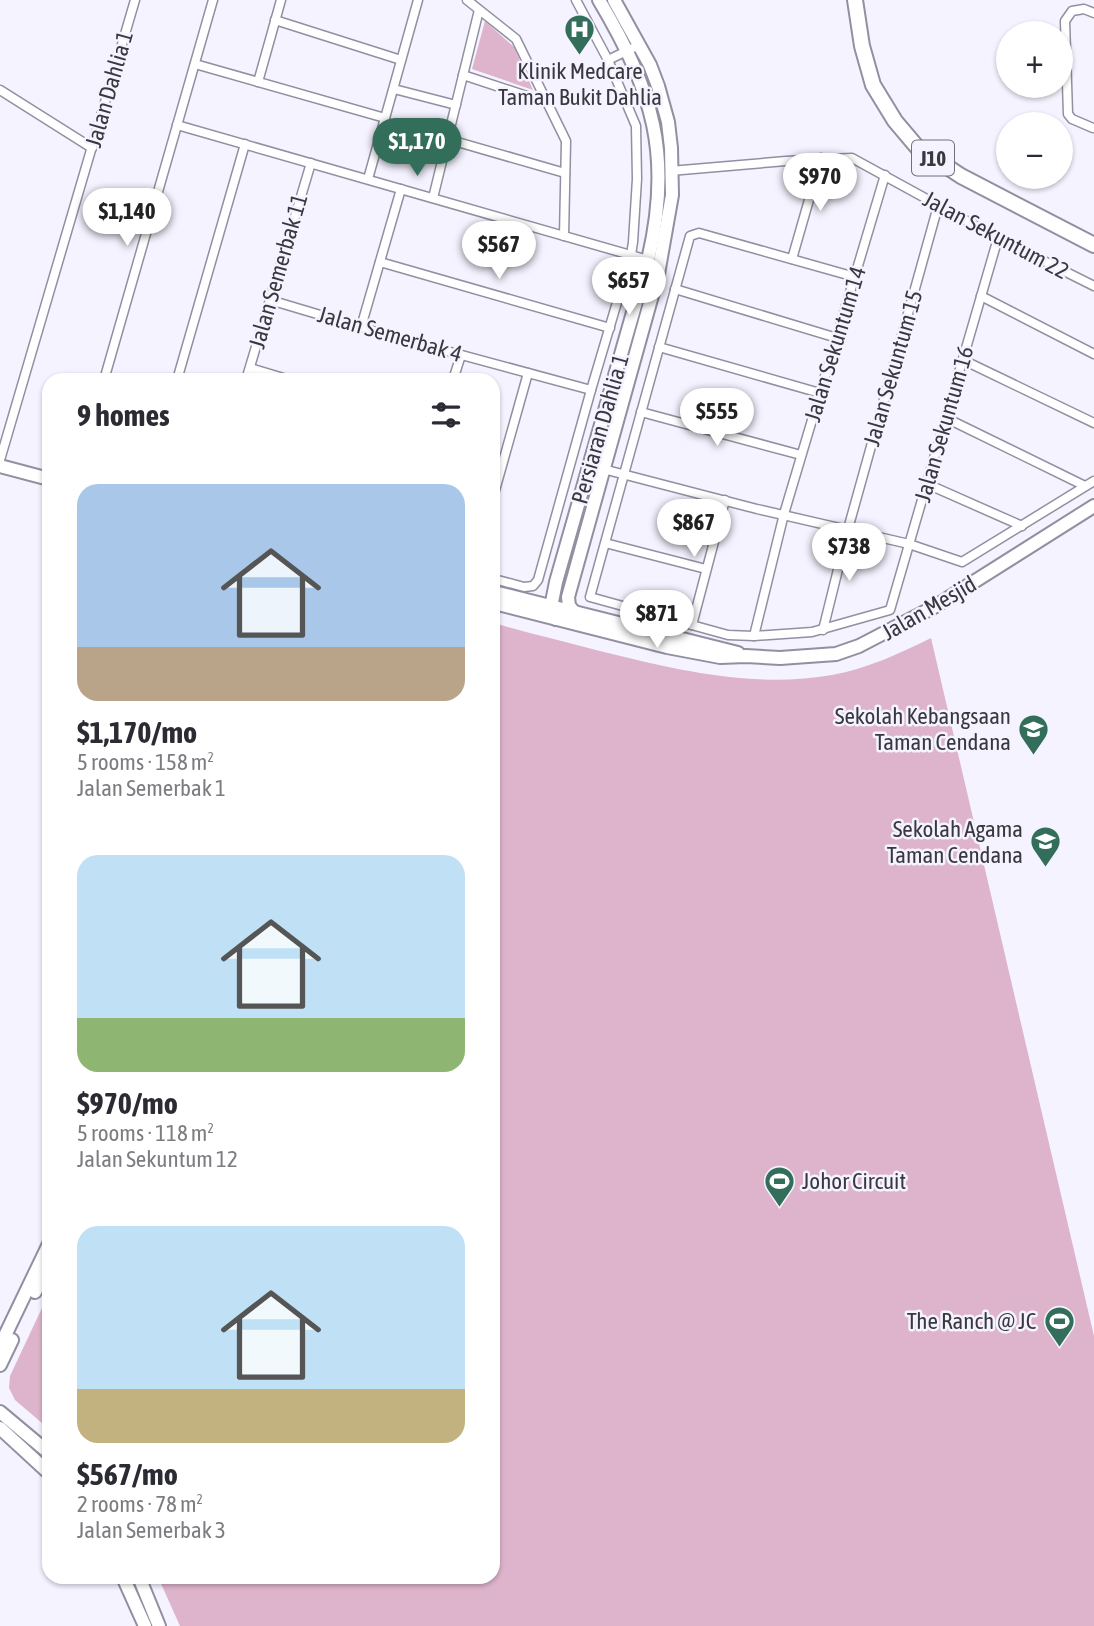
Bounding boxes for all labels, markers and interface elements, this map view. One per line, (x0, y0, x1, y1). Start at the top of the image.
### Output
hospital icon: Klinik Medcare Taman Bukit Dahlia (563, 13, 597, 57)
map controls (996, 21, 1073, 189)
button: + (996, 21, 1073, 98)
street label: Jalan Dahlia 1 (80, 28, 138, 150)
place label: Klinik Medcare Taman Bukit Dahlia (498, 58, 662, 110)
button: − (996, 112, 1073, 189)
pin: $1,170 (360, 118, 474, 178)
text: $1,170 (389, 128, 446, 154)
road number: J10 (912, 140, 954, 176)
pin: $970 (779, 154, 861, 213)
text: $970 (799, 163, 841, 189)
street label: Jalan Sekuntum 22 (919, 186, 1073, 284)
pin: $1,140 (70, 188, 184, 248)
street label: Jalan Semerbak 11 (244, 191, 312, 351)
text: $1,140 (99, 198, 156, 224)
pin: $567 (458, 222, 540, 281)
text: $567 (478, 231, 520, 257)
pin: $657 (588, 258, 670, 317)
street label: Jalan Sekuntum 14 (799, 263, 871, 425)
text: $657 (608, 267, 650, 293)
street label: Jalan Sekuntum 15 (858, 287, 928, 449)
street label: Jalan Semerbak 4 (315, 301, 465, 367)
street label: Jalan Sekuntum 16 (909, 343, 979, 505)
street label: Persiaran Dahlia 1 (566, 351, 634, 507)
pin: $555 (676, 388, 758, 448)
icon: filters (427, 396, 465, 434)
text: 9 homes (77, 398, 170, 432)
text: $555 (696, 398, 738, 424)
pin: $867 (653, 500, 735, 559)
text: $867 (673, 509, 715, 535)
pin: $738 (808, 524, 890, 583)
icon: home (208, 530, 334, 656)
text: $738 (828, 533, 870, 559)
street label: Jalan Mesjid (877, 571, 981, 645)
pin: $871 (616, 590, 698, 650)
text: $871 (636, 600, 678, 626)
place label: Sekolah Kebangsaan Taman Cendana (835, 703, 1011, 755)
school or university icon: Sekolah Kebangsaan Taman Cendana (1017, 712, 1051, 756)
text: $1,170/mo (77, 715, 197, 749)
text: 5 rooms · 158 m² (77, 749, 214, 775)
text: Jalan Semerbak 1 (77, 775, 226, 801)
place label: Sekolah Agama Taman Cendana (887, 816, 1023, 868)
school or university icon: Sekolah Agama Taman Cendana (1029, 825, 1063, 869)
icon: home (208, 901, 334, 1027)
text: $970/mo (77, 1086, 178, 1120)
text: 5 rooms · 118 m² (77, 1120, 214, 1146)
text: Jalan Sekuntum 12 (77, 1146, 238, 1172)
sports icon: Johor Circuit (762, 1164, 796, 1208)
place label: Johor Circuit (802, 1168, 906, 1194)
icon: home (208, 1272, 334, 1398)
sports icon: The Ranch @ JC (1042, 1304, 1076, 1348)
place label: The Ranch @ JC (907, 1308, 1036, 1334)
text: $567/mo (77, 1457, 178, 1491)
text: 2 rooms · 78 m² (77, 1491, 203, 1517)
text: Jalan Semerbak 3 (77, 1517, 226, 1543)

